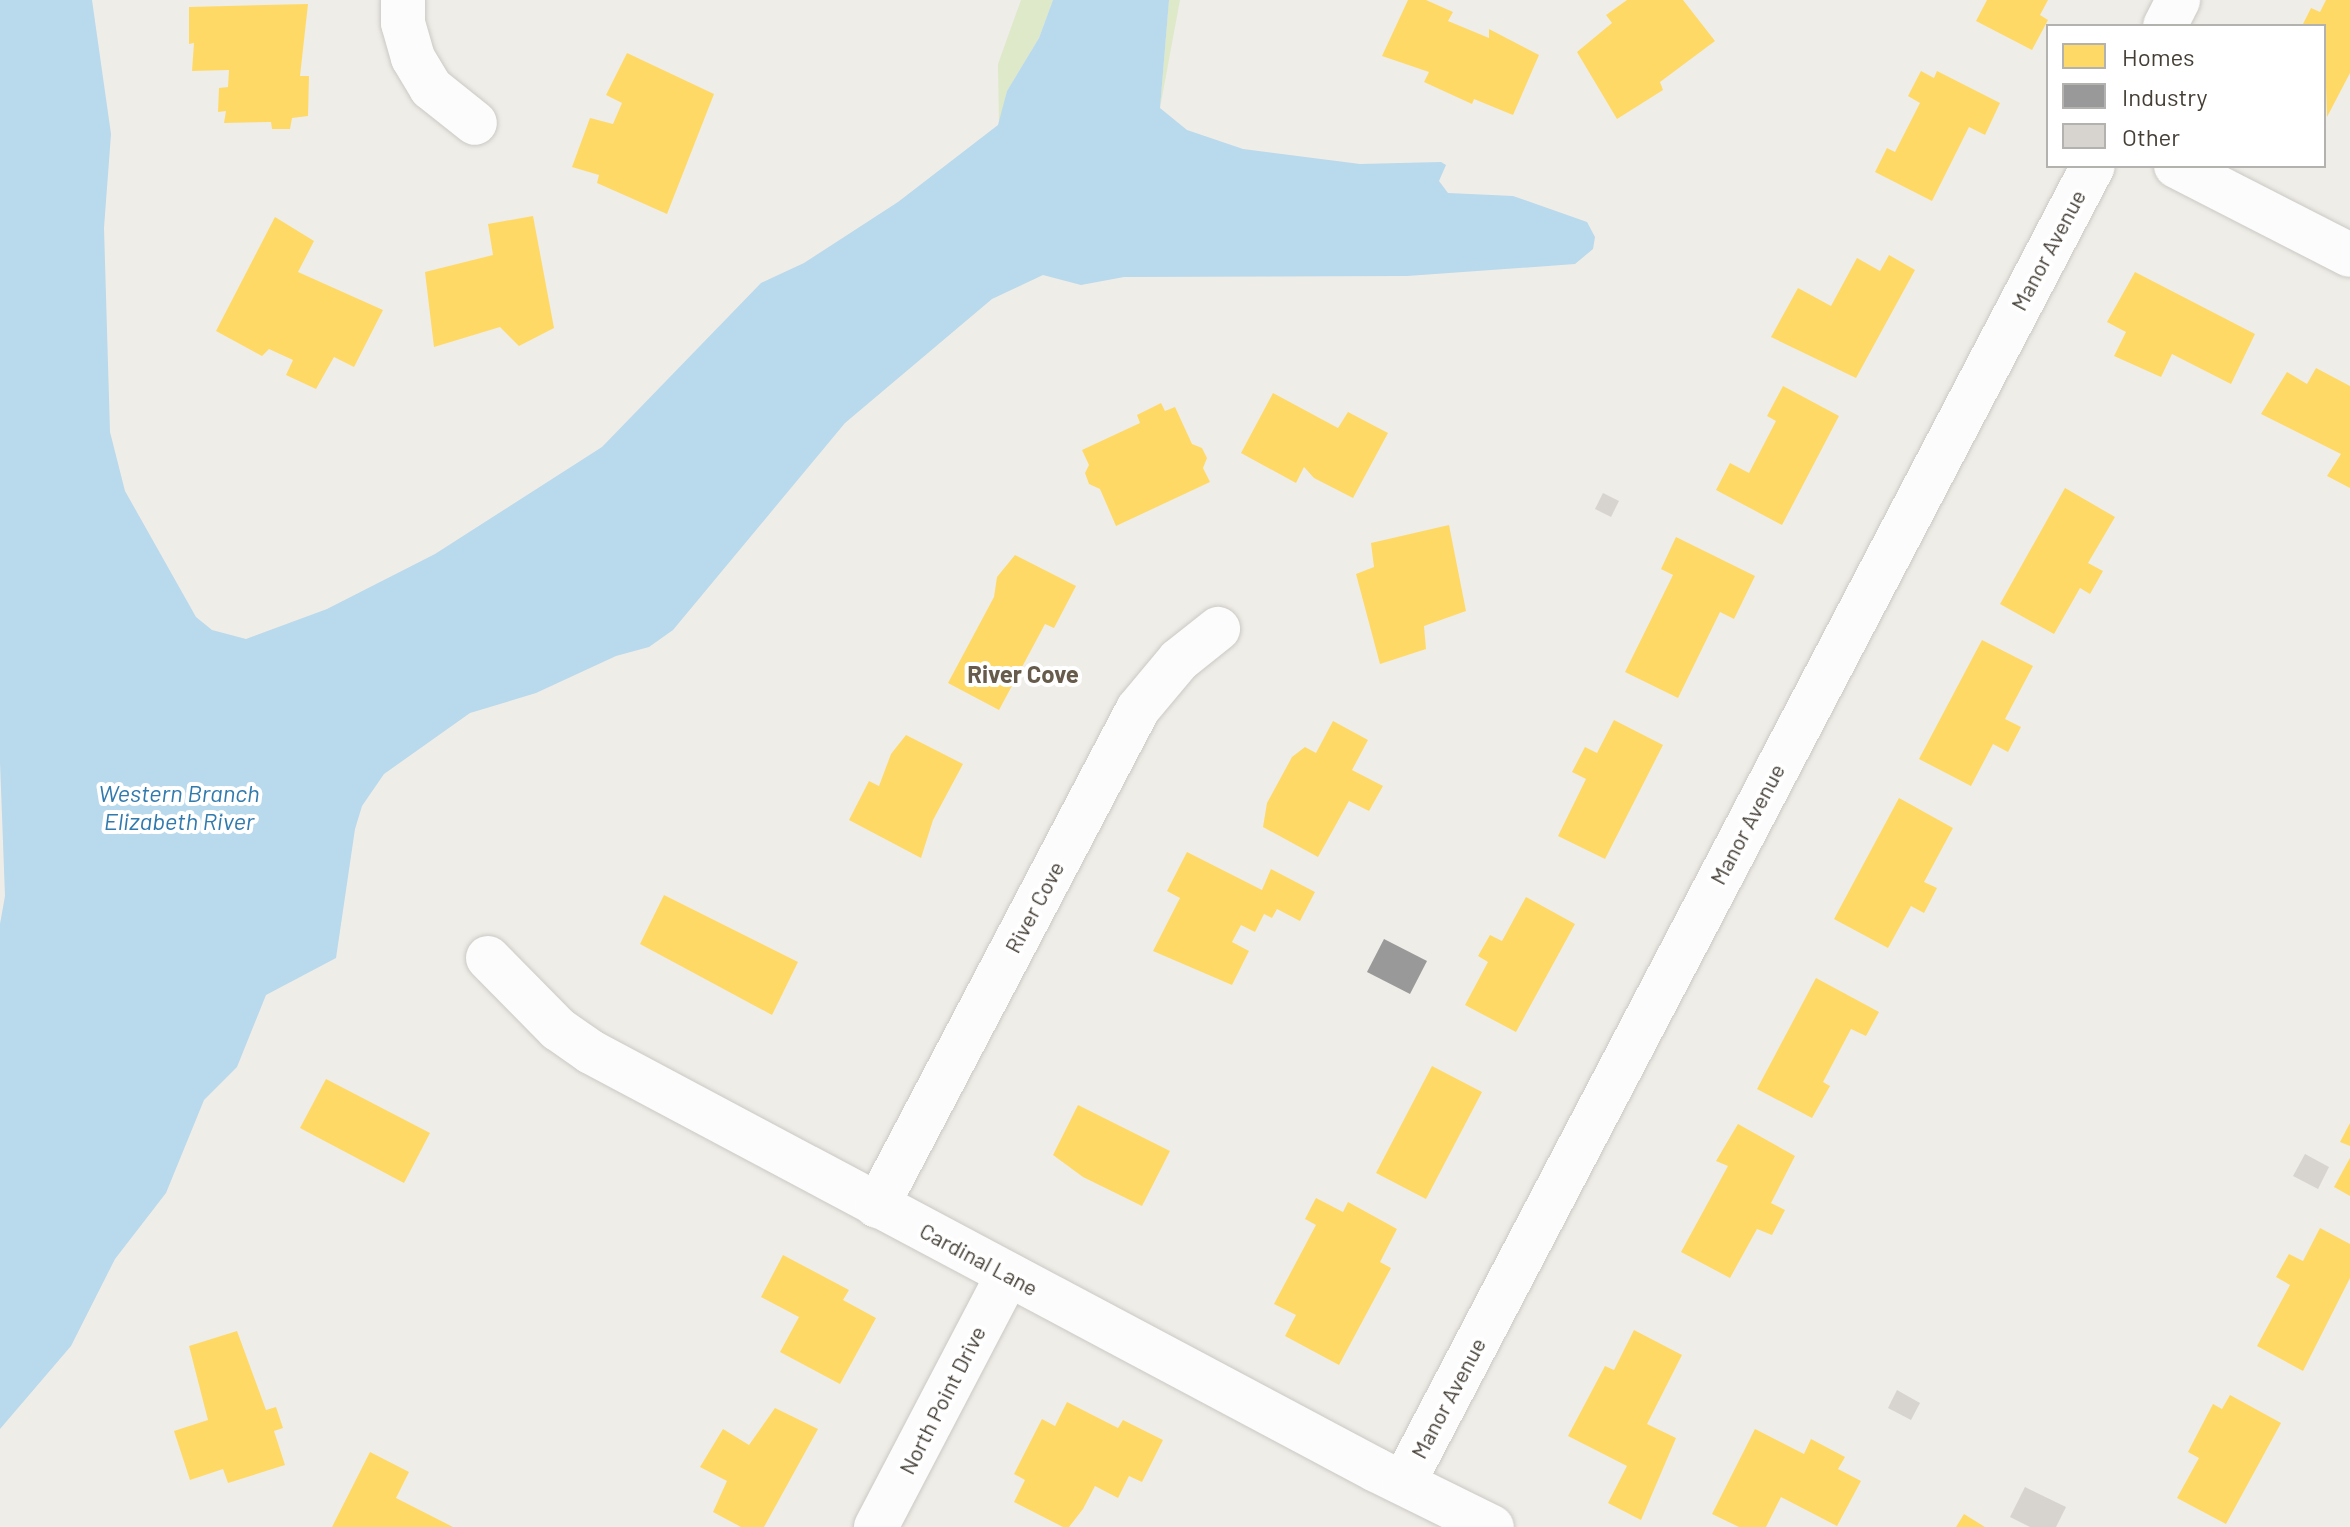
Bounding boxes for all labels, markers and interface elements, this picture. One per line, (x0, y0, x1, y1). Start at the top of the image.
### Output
legend (2046, 24, 2326, 168)
text: Homes (2122, 42, 2195, 71)
text: Industry (2122, 82, 2208, 111)
text: Other (2122, 122, 2180, 151)
street label: Manor Avenue (2005, 185, 2091, 315)
district label: River Cove (967, 660, 1079, 688)
street label: Manor Avenue (1704, 759, 1790, 889)
water label: Western Branch Elizabeth River (98, 779, 260, 835)
street label: River Cove (999, 857, 1069, 957)
street label: Cardinal Lane (916, 1217, 1042, 1301)
street label: North Point Drive (893, 1321, 991, 1479)
street label: Manor Avenue (1405, 1333, 1491, 1463)

